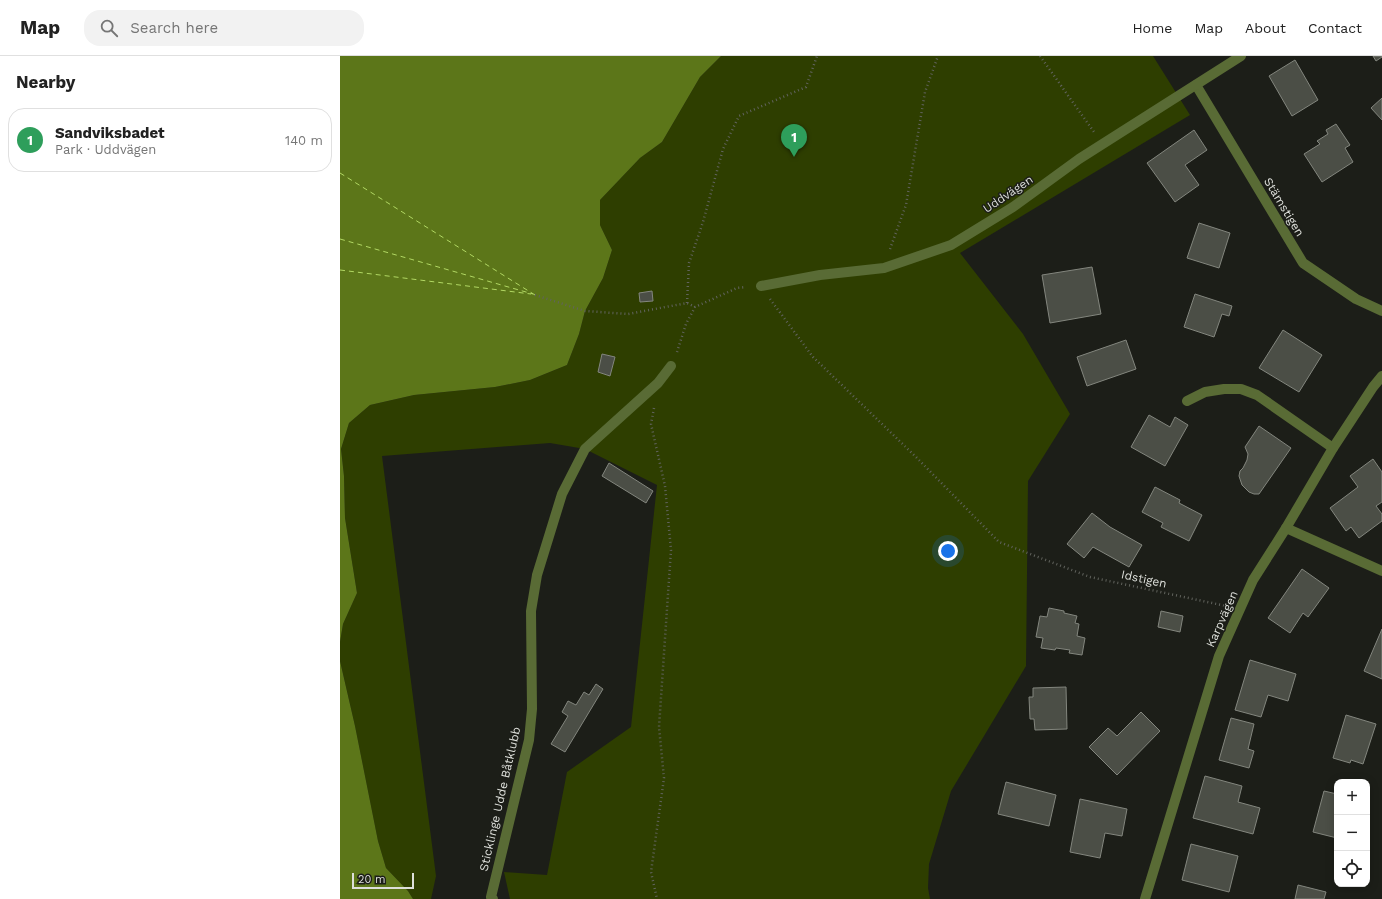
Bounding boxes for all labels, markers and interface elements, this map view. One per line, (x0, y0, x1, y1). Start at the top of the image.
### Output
search box (84, 10, 364, 46)
text: Map (20, 16, 60, 39)
icon: search (98, 17, 120, 39)
text: Search here (130, 19, 218, 37)
text: Home (1132, 20, 1172, 36)
text: Map (1194, 20, 1223, 36)
text: About (1245, 20, 1286, 36)
text: Contact (1308, 20, 1362, 36)
text: Nearby (16, 72, 75, 92)
text: Sandviksbadet (55, 124, 165, 142)
pin: 1 (781, 124, 807, 157)
text: 1 (27, 133, 33, 148)
text: 140 m (285, 133, 323, 148)
text: Park · Uddvägen (55, 142, 156, 157)
street label: Uddvägen (980, 172, 1036, 216)
street label: Stämstigen (1261, 175, 1307, 239)
your location (938, 541, 958, 561)
street label: Idstigen (1120, 567, 1168, 591)
street label: Karpvägen (1203, 589, 1241, 649)
street label: Sticklinge Udde Båtklubb (477, 725, 523, 873)
map controls (1334, 779, 1370, 887)
button: + (1334, 779, 1370, 815)
button: − (1334, 815, 1370, 851)
button: locate (1334, 851, 1370, 887)
scale bar (352, 871, 414, 890)
text: 20 m (358, 873, 386, 886)

